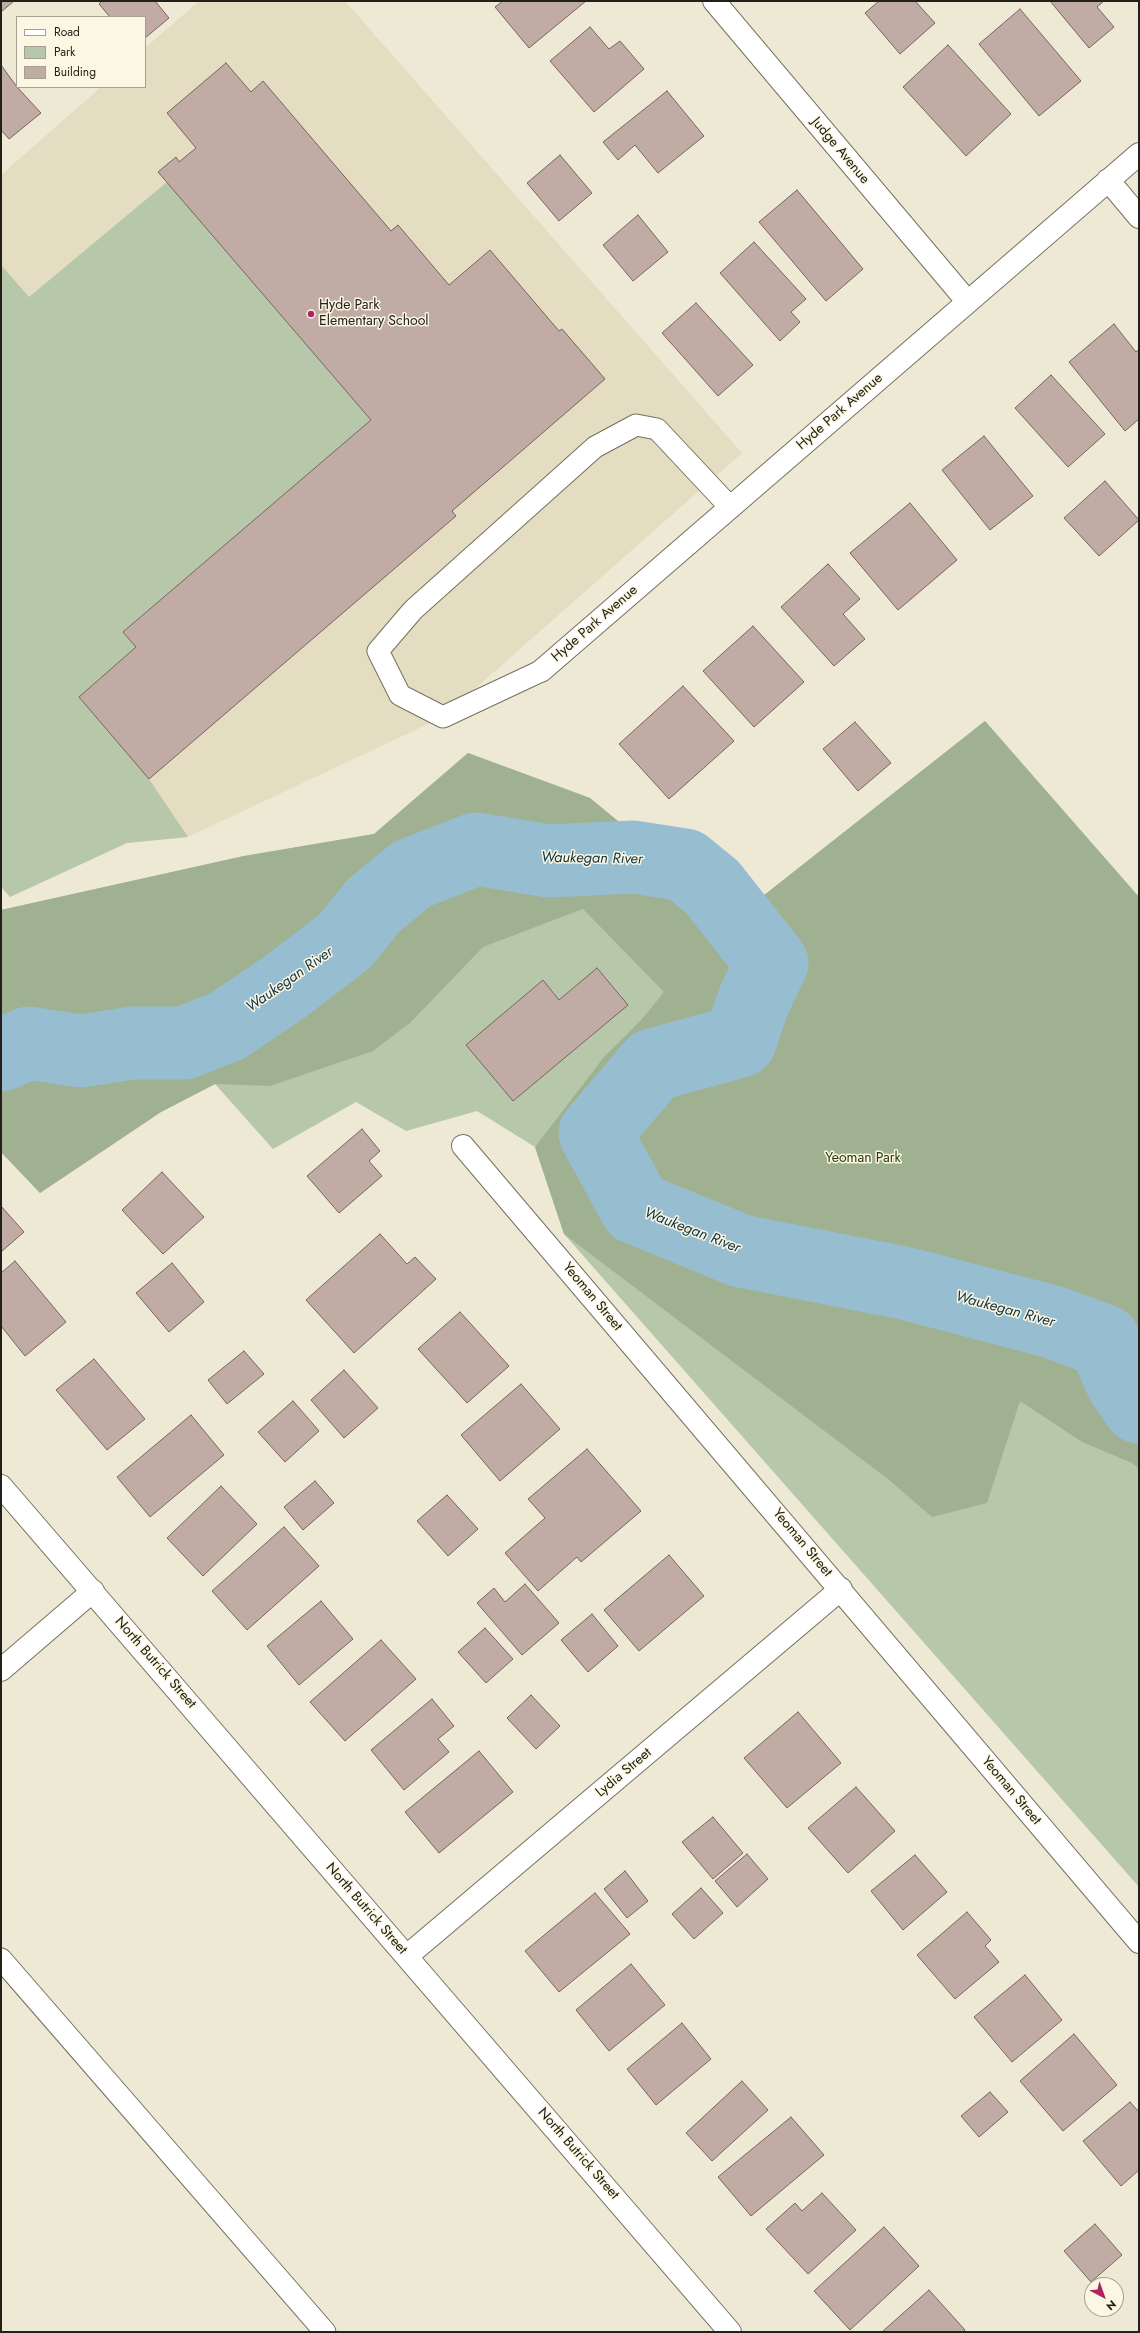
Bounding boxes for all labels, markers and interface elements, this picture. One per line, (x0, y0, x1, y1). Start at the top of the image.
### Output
legend (16, 16, 146, 88)
text: Road (54, 23, 80, 41)
text: Park (54, 43, 75, 61)
text: Building (54, 63, 96, 81)
street label: Judge Avenue (807, 114, 873, 188)
place label: Hyde Park Elementary School (319, 298, 429, 330)
marker: Hyde Park Elementary School (306, 309, 316, 319)
street label: Hyde Park Avenue (794, 370, 886, 454)
street label: Hyde Park Avenue (549, 582, 641, 666)
water label: Waukegan River (541, 849, 643, 869)
water label: Waukegan River (243, 943, 337, 1017)
park label: Yeoman Park (825, 1151, 901, 1167)
water label: Waukegan River (641, 1204, 743, 1258)
street label: Yeoman Street (559, 1259, 625, 1335)
water label: Waukegan River (953, 1288, 1057, 1332)
street label: Yeoman Street (769, 1505, 835, 1581)
street label: North Butrick Street (111, 1614, 199, 1712)
street label: Lydia Street (593, 1745, 655, 1801)
street label: Yeoman Street (978, 1753, 1044, 1829)
street label: North Butrick Street (322, 1860, 410, 1958)
street label: North Butrick Street (534, 2105, 622, 2203)
north arrow (1084, 2277, 1124, 2317)
text: N (1103, 2296, 1120, 2314)

